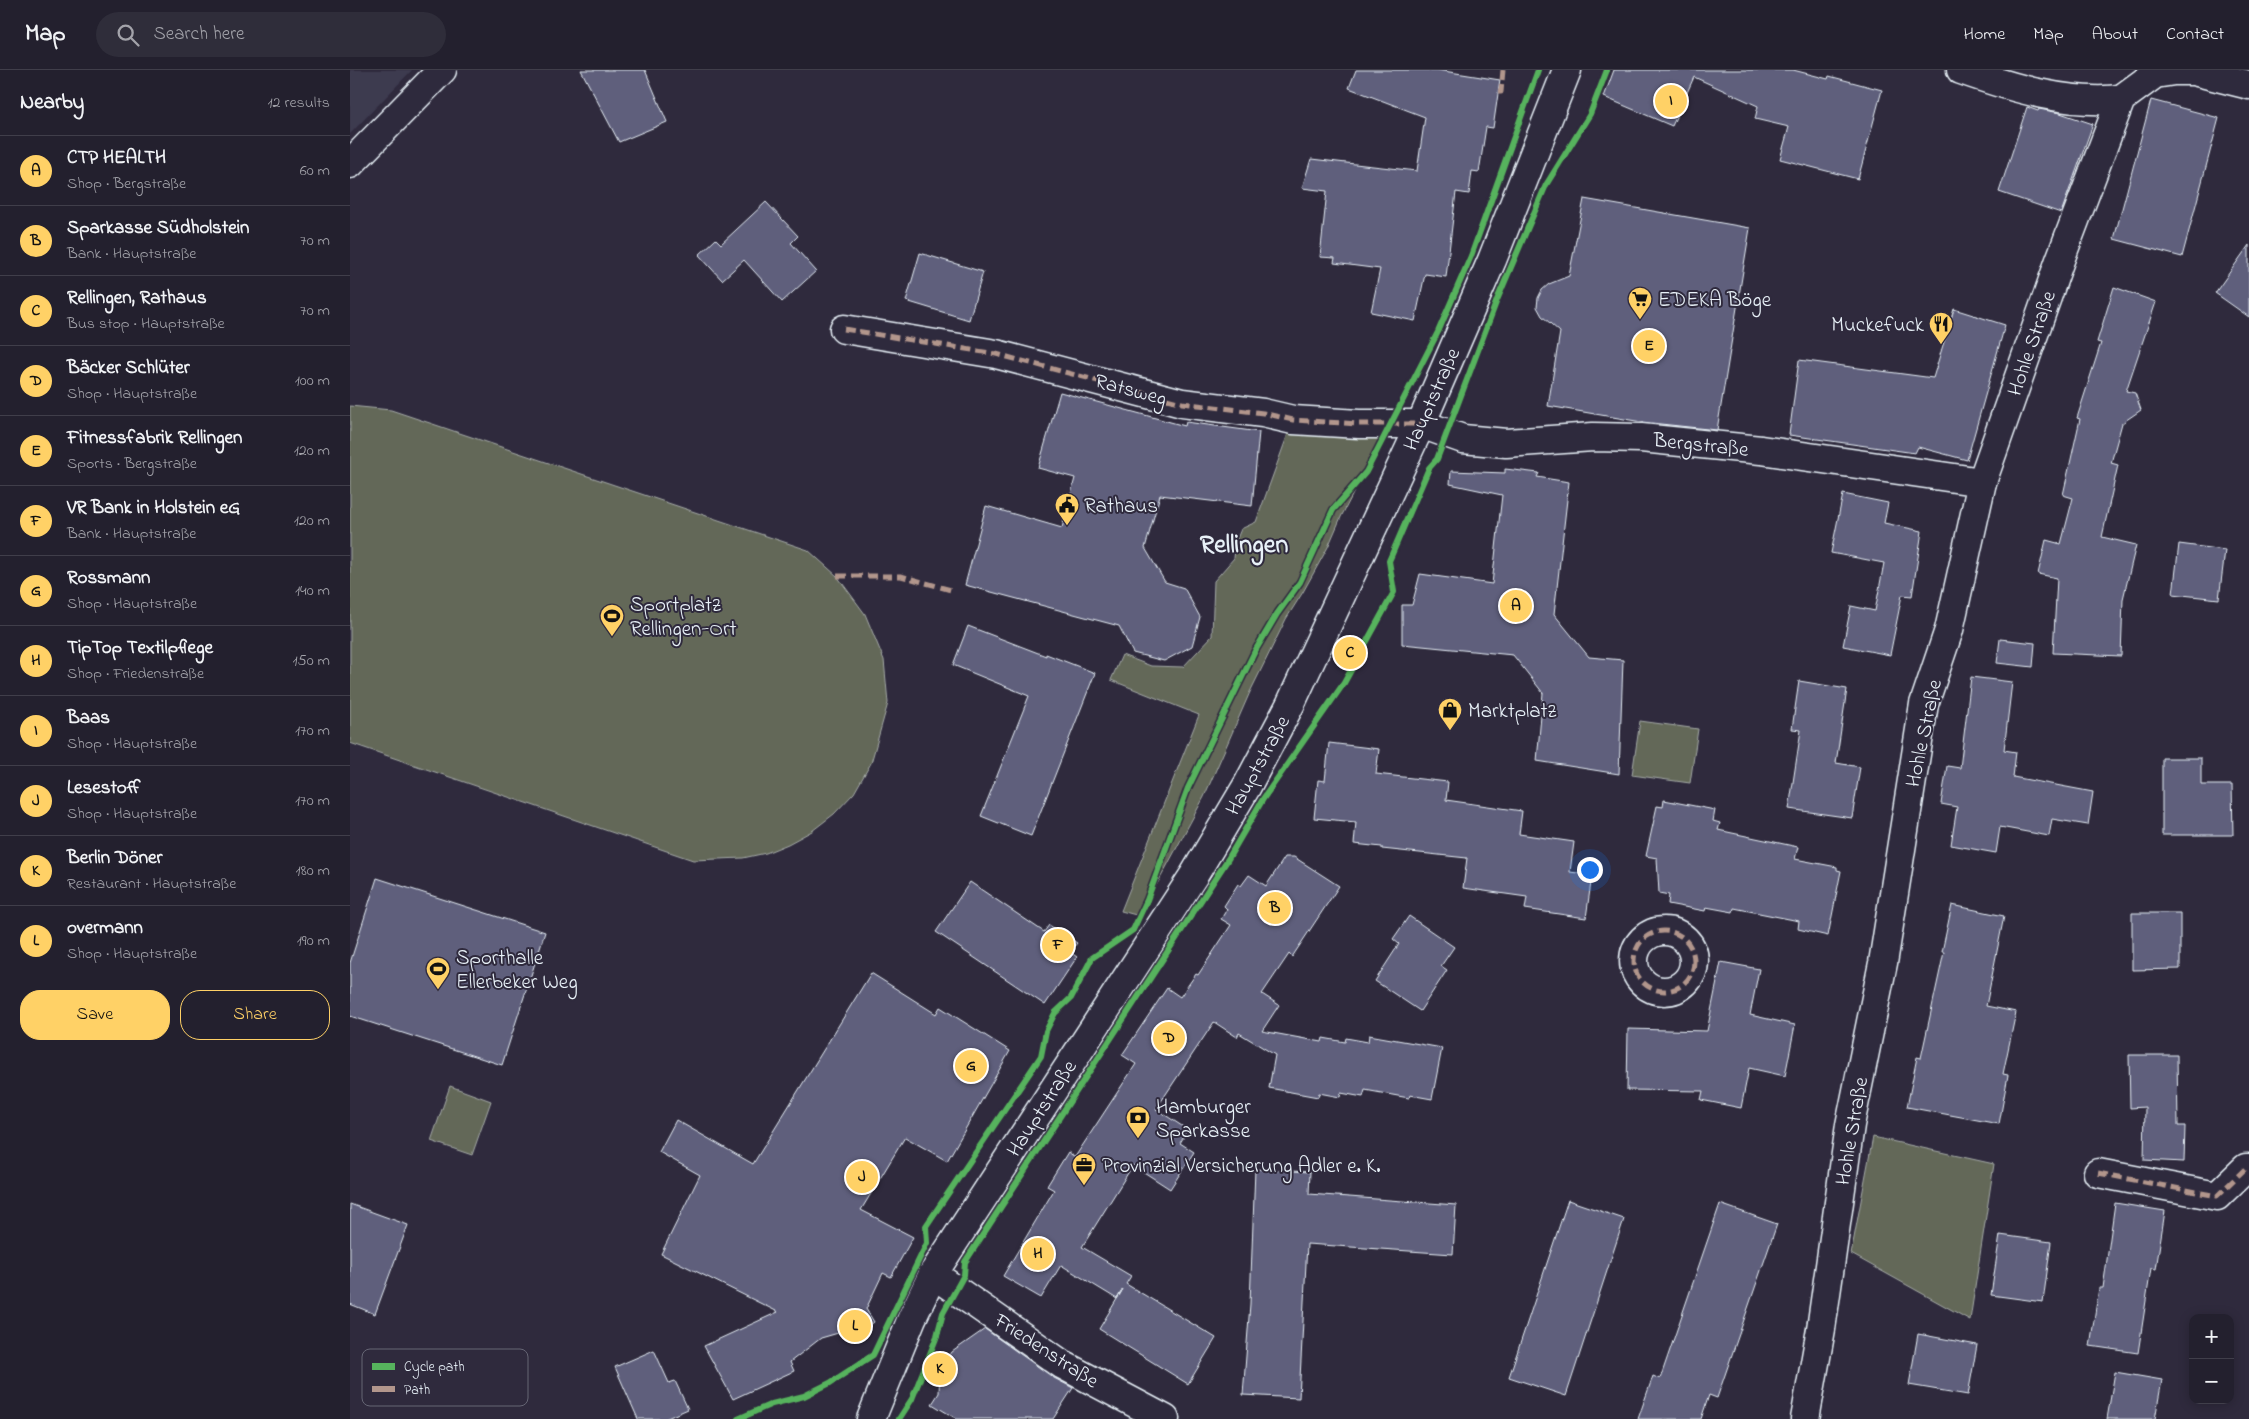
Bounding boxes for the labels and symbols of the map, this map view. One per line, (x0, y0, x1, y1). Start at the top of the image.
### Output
pin: I (1655, 82, 1687, 120)
supermarket icon: EDEKA Böge (1627, 286, 1653, 320)
place label: EDEKA Böge (1658, 286, 1772, 318)
street label: Hohle Straße (2001, 286, 2065, 400)
place label: Muckefuck (1831, 311, 1925, 341)
restaurant icon: Muckefuck (1928, 311, 1954, 345)
pin: E (1633, 327, 1665, 365)
street label: Hauptstraße (1397, 343, 1469, 456)
street label: Ratsweg (1091, 367, 1170, 417)
street label: Bergstraße (1651, 426, 1750, 468)
public building icon: Rathaus (1054, 492, 1080, 526)
place label: Rathaus (1084, 492, 1158, 522)
district label: Rellingen (1200, 527, 1288, 566)
pin: A (1500, 587, 1532, 625)
place label: Sportplatz Rellingen-Ort (630, 591, 737, 647)
sports icon: Sportplatz Rellingen-Ort (599, 603, 625, 637)
pin: C (1334, 634, 1366, 672)
street label: Hohle Straße (1899, 676, 1951, 790)
shop icon: Marktplatz (1437, 697, 1463, 731)
place label: Marktplatz (1468, 697, 1557, 727)
street label: Hauptstraße (1219, 710, 1299, 821)
your location (1577, 857, 1603, 883)
pin: B (1259, 889, 1291, 927)
pin: F (1042, 926, 1074, 964)
place label: Sporthalle Ellerbeker Weg (456, 944, 578, 1000)
sports icon: Sporthalle Ellerbeker Weg (425, 956, 451, 990)
pin: D (1153, 1019, 1185, 1057)
pin: G (955, 1047, 987, 1085)
street label: Hauptstraße (1000, 1054, 1086, 1163)
street label: Hohle Straße (1829, 1074, 1877, 1188)
place label: Hamburger Sparkasse (1156, 1093, 1251, 1147)
bank icon: Hamburger Sparkasse (1125, 1105, 1151, 1139)
office icon: Provinzial Versicherung Adler e. K. (1071, 1152, 1097, 1186)
place label: Provinzial Versicherung Adler e. K. (1102, 1152, 1381, 1184)
pin: J (846, 1158, 878, 1196)
pin: H (1022, 1235, 1054, 1273)
street label: Friedenstraße (987, 1306, 1105, 1397)
pin: L (839, 1307, 871, 1345)
legend (362, 1349, 528, 1406)
pin: K (924, 1350, 956, 1388)
text: Cycle path (404, 1357, 465, 1379)
text: Path (404, 1380, 430, 1401)

